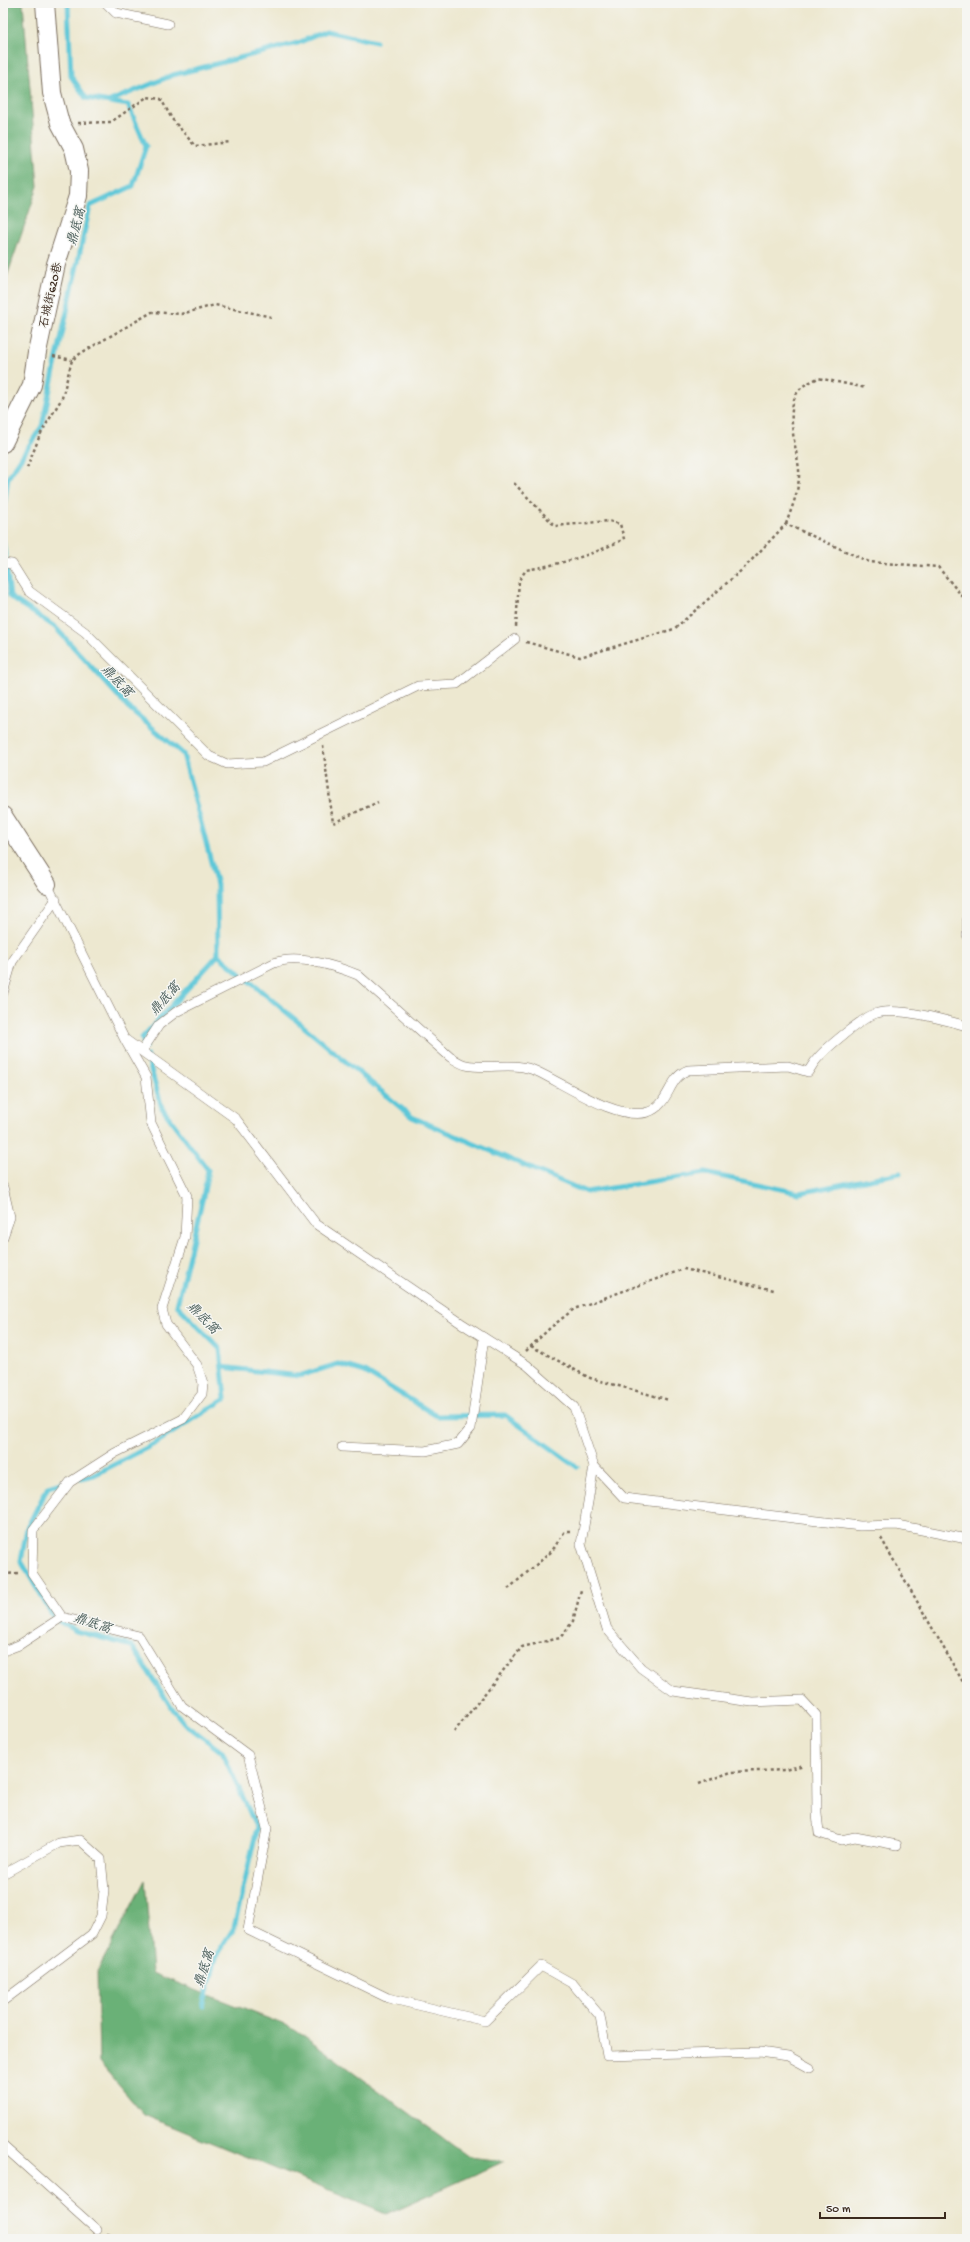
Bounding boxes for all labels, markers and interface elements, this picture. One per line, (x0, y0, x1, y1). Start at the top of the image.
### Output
water label: 鼎底窩 (64, 204, 90, 247)
street label: 石城街620巷 (37, 261, 66, 330)
water label: 鼎底窩 (97, 662, 137, 703)
water label: 鼎底窩 (146, 978, 186, 1019)
water label: 鼎底窩 (183, 1299, 223, 1339)
water label: 鼎底窩 (71, 1610, 115, 1638)
water label: 鼎底窩 (191, 1946, 219, 1990)
scale bar (820, 2194, 945, 2220)
text: 50 m (826, 2203, 851, 2217)

